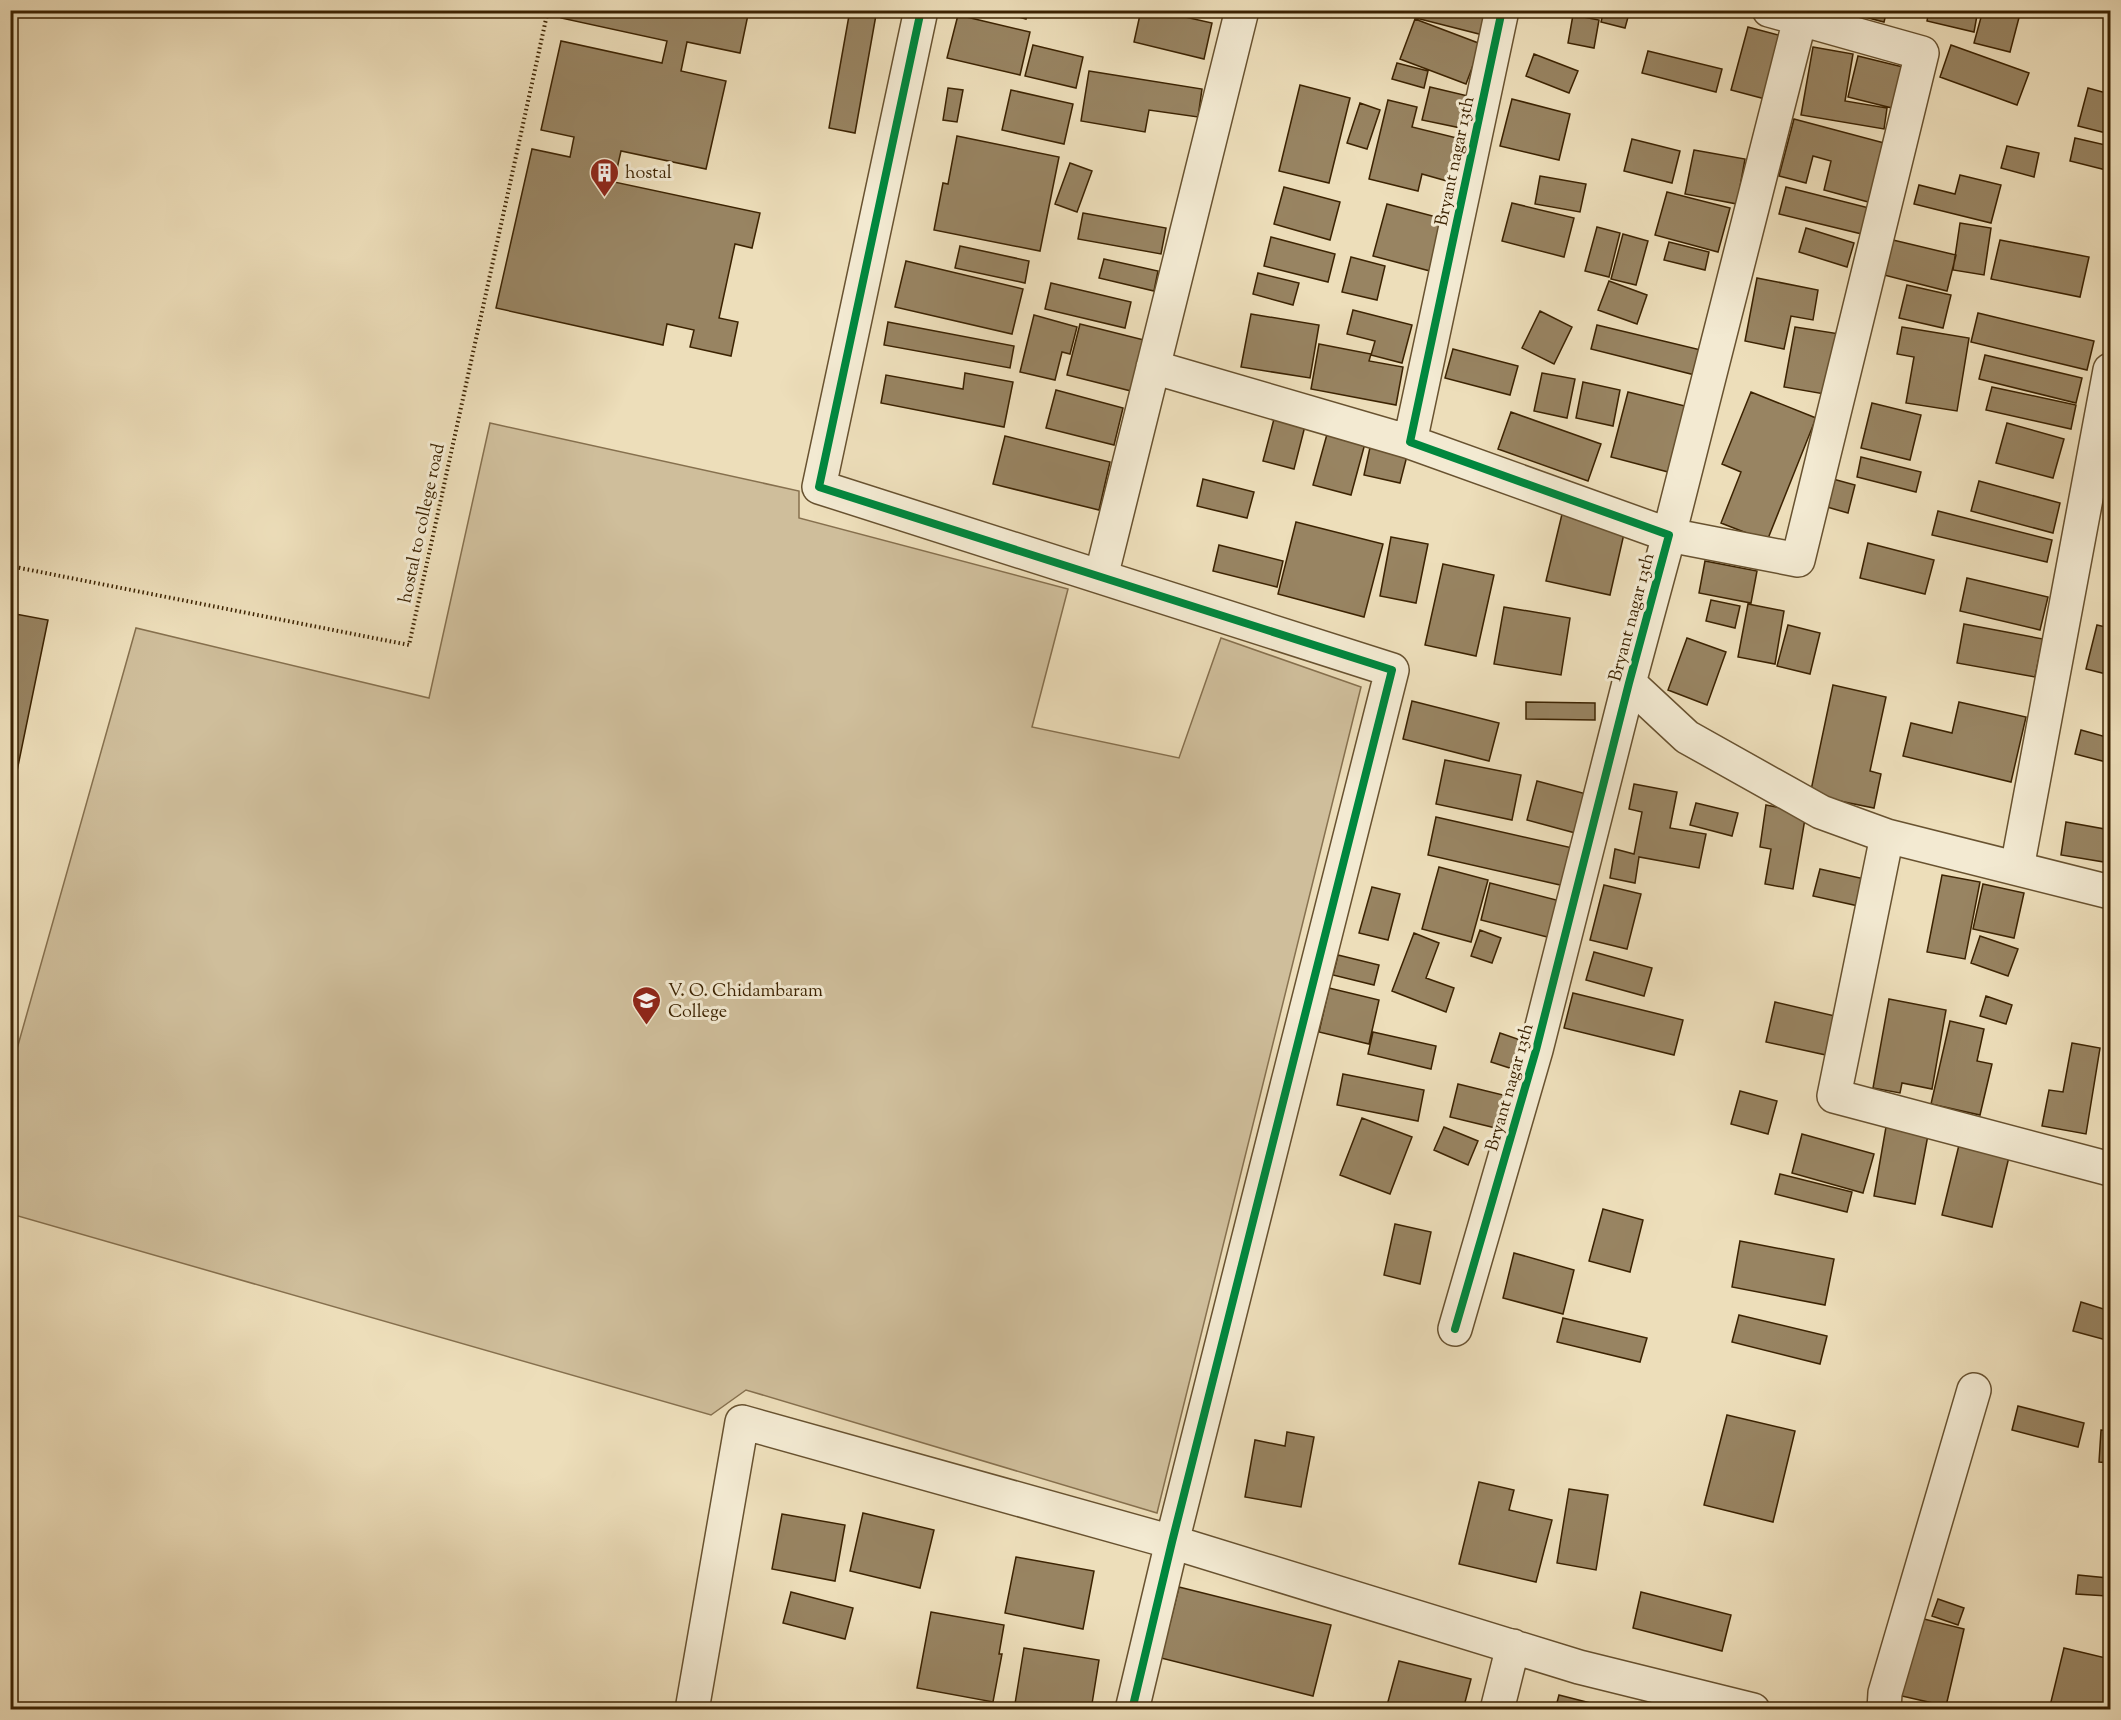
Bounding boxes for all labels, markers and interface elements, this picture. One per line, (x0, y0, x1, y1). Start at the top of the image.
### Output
street label: Bryant nagar 13th (1430, 94, 1482, 229)
building icon: hostal (588, 156, 620, 198)
place label: hostal (625, 161, 672, 187)
street label: hostal to college road (393, 441, 453, 606)
street label: Bryant nagar 13th (1603, 550, 1663, 685)
place label: V. O. Chidambaram College (668, 979, 823, 1026)
school or university icon: V. O. Chidambaram College (631, 984, 663, 1026)
street label: Bryant nagar 13th (1480, 1020, 1542, 1155)

